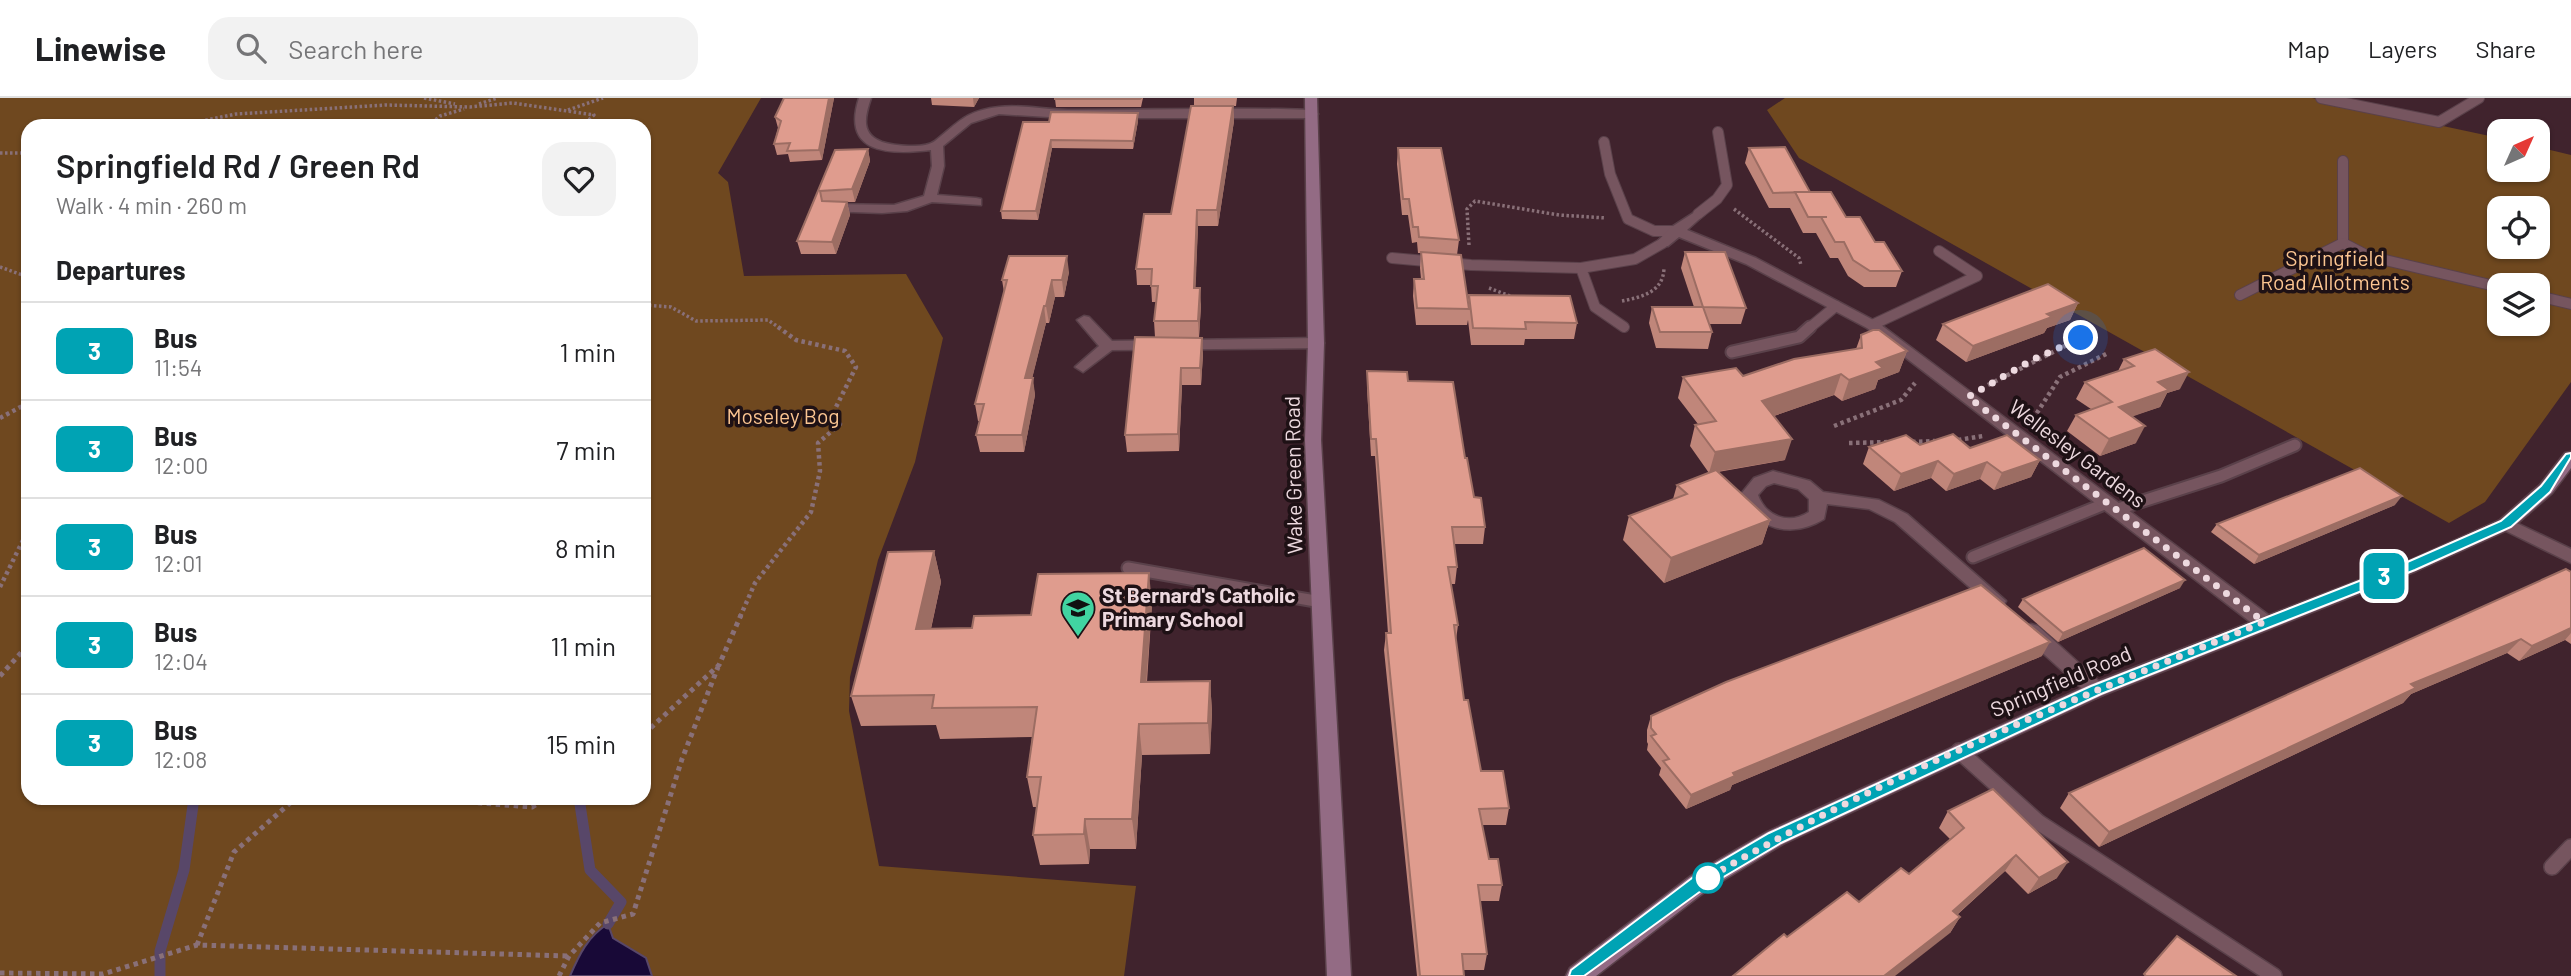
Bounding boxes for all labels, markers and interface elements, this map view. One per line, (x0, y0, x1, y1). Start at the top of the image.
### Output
search box (208, 17, 698, 80)
text: Linewise (35, 28, 166, 68)
icon: search (232, 29, 270, 67)
text: Search here (288, 33, 423, 64)
text: Map (2287, 34, 2330, 63)
text: Layers (2368, 34, 2437, 63)
text: Share (2475, 34, 2536, 63)
north arrow (2487, 119, 2550, 182)
map controls (2487, 119, 2550, 336)
button: heart (542, 142, 616, 216)
text: Springfield Rd / Green Rd (56, 145, 420, 185)
text: Walk · 4 min · 260 m (56, 191, 247, 219)
button: locate (2487, 196, 2550, 259)
park label: Springfield Road Allotments (2260, 245, 2410, 294)
text: Departures (56, 254, 186, 285)
button: layers (2487, 273, 2550, 336)
your location (2063, 320, 2098, 355)
text: Bus (154, 322, 197, 353)
text: 3 (88, 336, 101, 365)
text: 1 min (560, 336, 616, 367)
text: 11:54 (154, 353, 202, 381)
street label: Wellesley Gardens (2005, 393, 2151, 512)
street label: Wake Green Road (1279, 396, 1306, 554)
park label: Moseley Bog (726, 403, 840, 428)
text: Bus (154, 420, 197, 451)
text: 3 (88, 434, 101, 463)
text: 7 min (556, 434, 616, 465)
text: 12:00 (154, 451, 208, 479)
text: Bus (154, 518, 197, 549)
text: 3 (88, 532, 101, 561)
text: 8 min (555, 532, 616, 563)
text: 12:01 (154, 549, 203, 577)
line badge: 3 (2361, 553, 2407, 599)
text: 3 (2378, 561, 2390, 590)
place label: St Bernard's Catholic Primary School (1102, 582, 1296, 631)
school or university icon: St Bernard's Catholic Primary School (1059, 589, 1097, 638)
text: Bus (154, 616, 197, 647)
text: 3 (88, 630, 101, 659)
text: 11 min (550, 630, 616, 661)
street label: Springfield Road (1986, 640, 2135, 722)
text: 12:04 (154, 647, 208, 675)
text: Bus (154, 714, 197, 745)
text: 3 (88, 728, 101, 757)
text: 15 min (546, 728, 616, 759)
text: 12:08 (154, 745, 207, 773)
unlabelled marker (1693, 863, 1723, 893)

